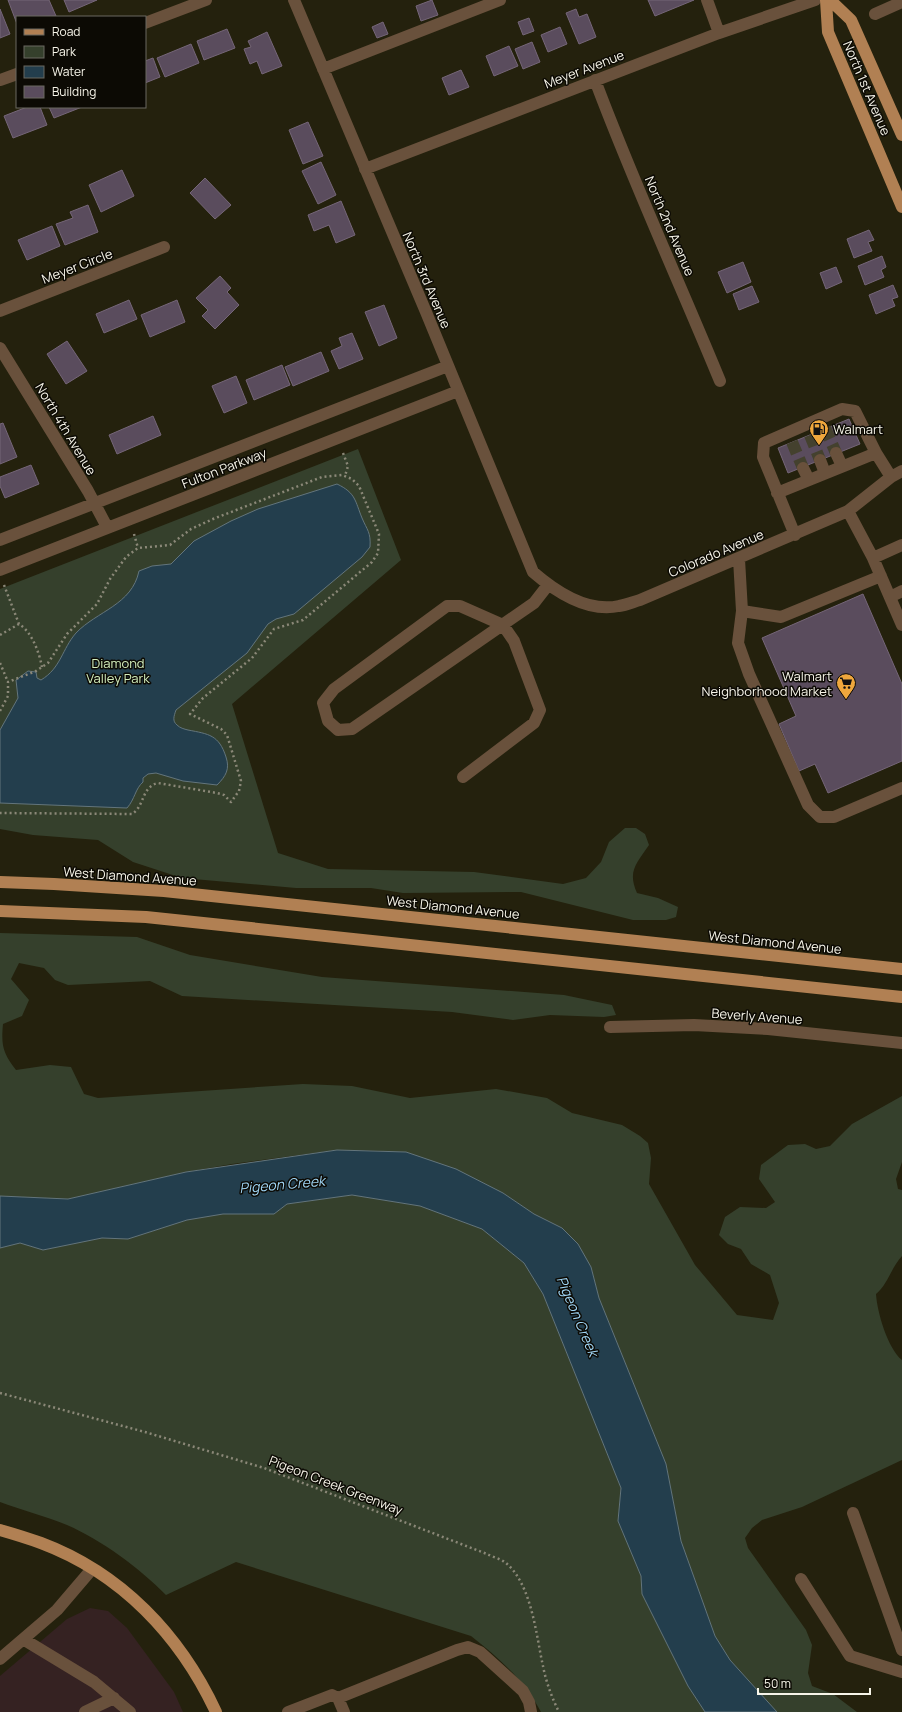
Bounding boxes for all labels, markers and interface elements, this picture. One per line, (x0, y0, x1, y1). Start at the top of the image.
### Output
legend (16, 16, 146, 108)
text: Road (52, 23, 80, 40)
street label: North 1st Avenue (839, 38, 895, 138)
text: Park (52, 43, 77, 60)
street label: Meyer Avenue (541, 45, 627, 93)
text: Water (52, 63, 86, 80)
text: Building (52, 83, 96, 100)
street label: North 2nd Avenue (641, 173, 699, 279)
street label: North 3rd Avenue (399, 229, 456, 331)
street label: Meyer Circle (39, 244, 115, 288)
street label: North 4th Avenue (31, 380, 101, 479)
fuel station icon: Walmart (808, 418, 830, 446)
place label: Walmart (833, 420, 883, 438)
street label: Fulton Parkway (179, 444, 269, 492)
street label: Colorado Avenue (666, 525, 767, 581)
park label: Diamond Valley Park (86, 654, 150, 687)
place label: Walmart Neighborhood Market (702, 667, 832, 700)
supermarket icon: Walmart Neighborhood Market (835, 672, 857, 700)
street label: West Diamond Avenue (63, 862, 198, 890)
street label: West Diamond Avenue (386, 891, 521, 923)
street label: West Diamond Avenue (708, 926, 843, 958)
street label: Beverly Avenue (711, 1004, 803, 1028)
water label: Pigeon Creek (238, 1171, 328, 1197)
water label: Pigeon Creek (552, 1273, 604, 1361)
street label: Pigeon Creek Greenway (266, 1451, 406, 1519)
scale bar (758, 1670, 870, 1696)
text: 50 m (764, 1675, 791, 1692)

